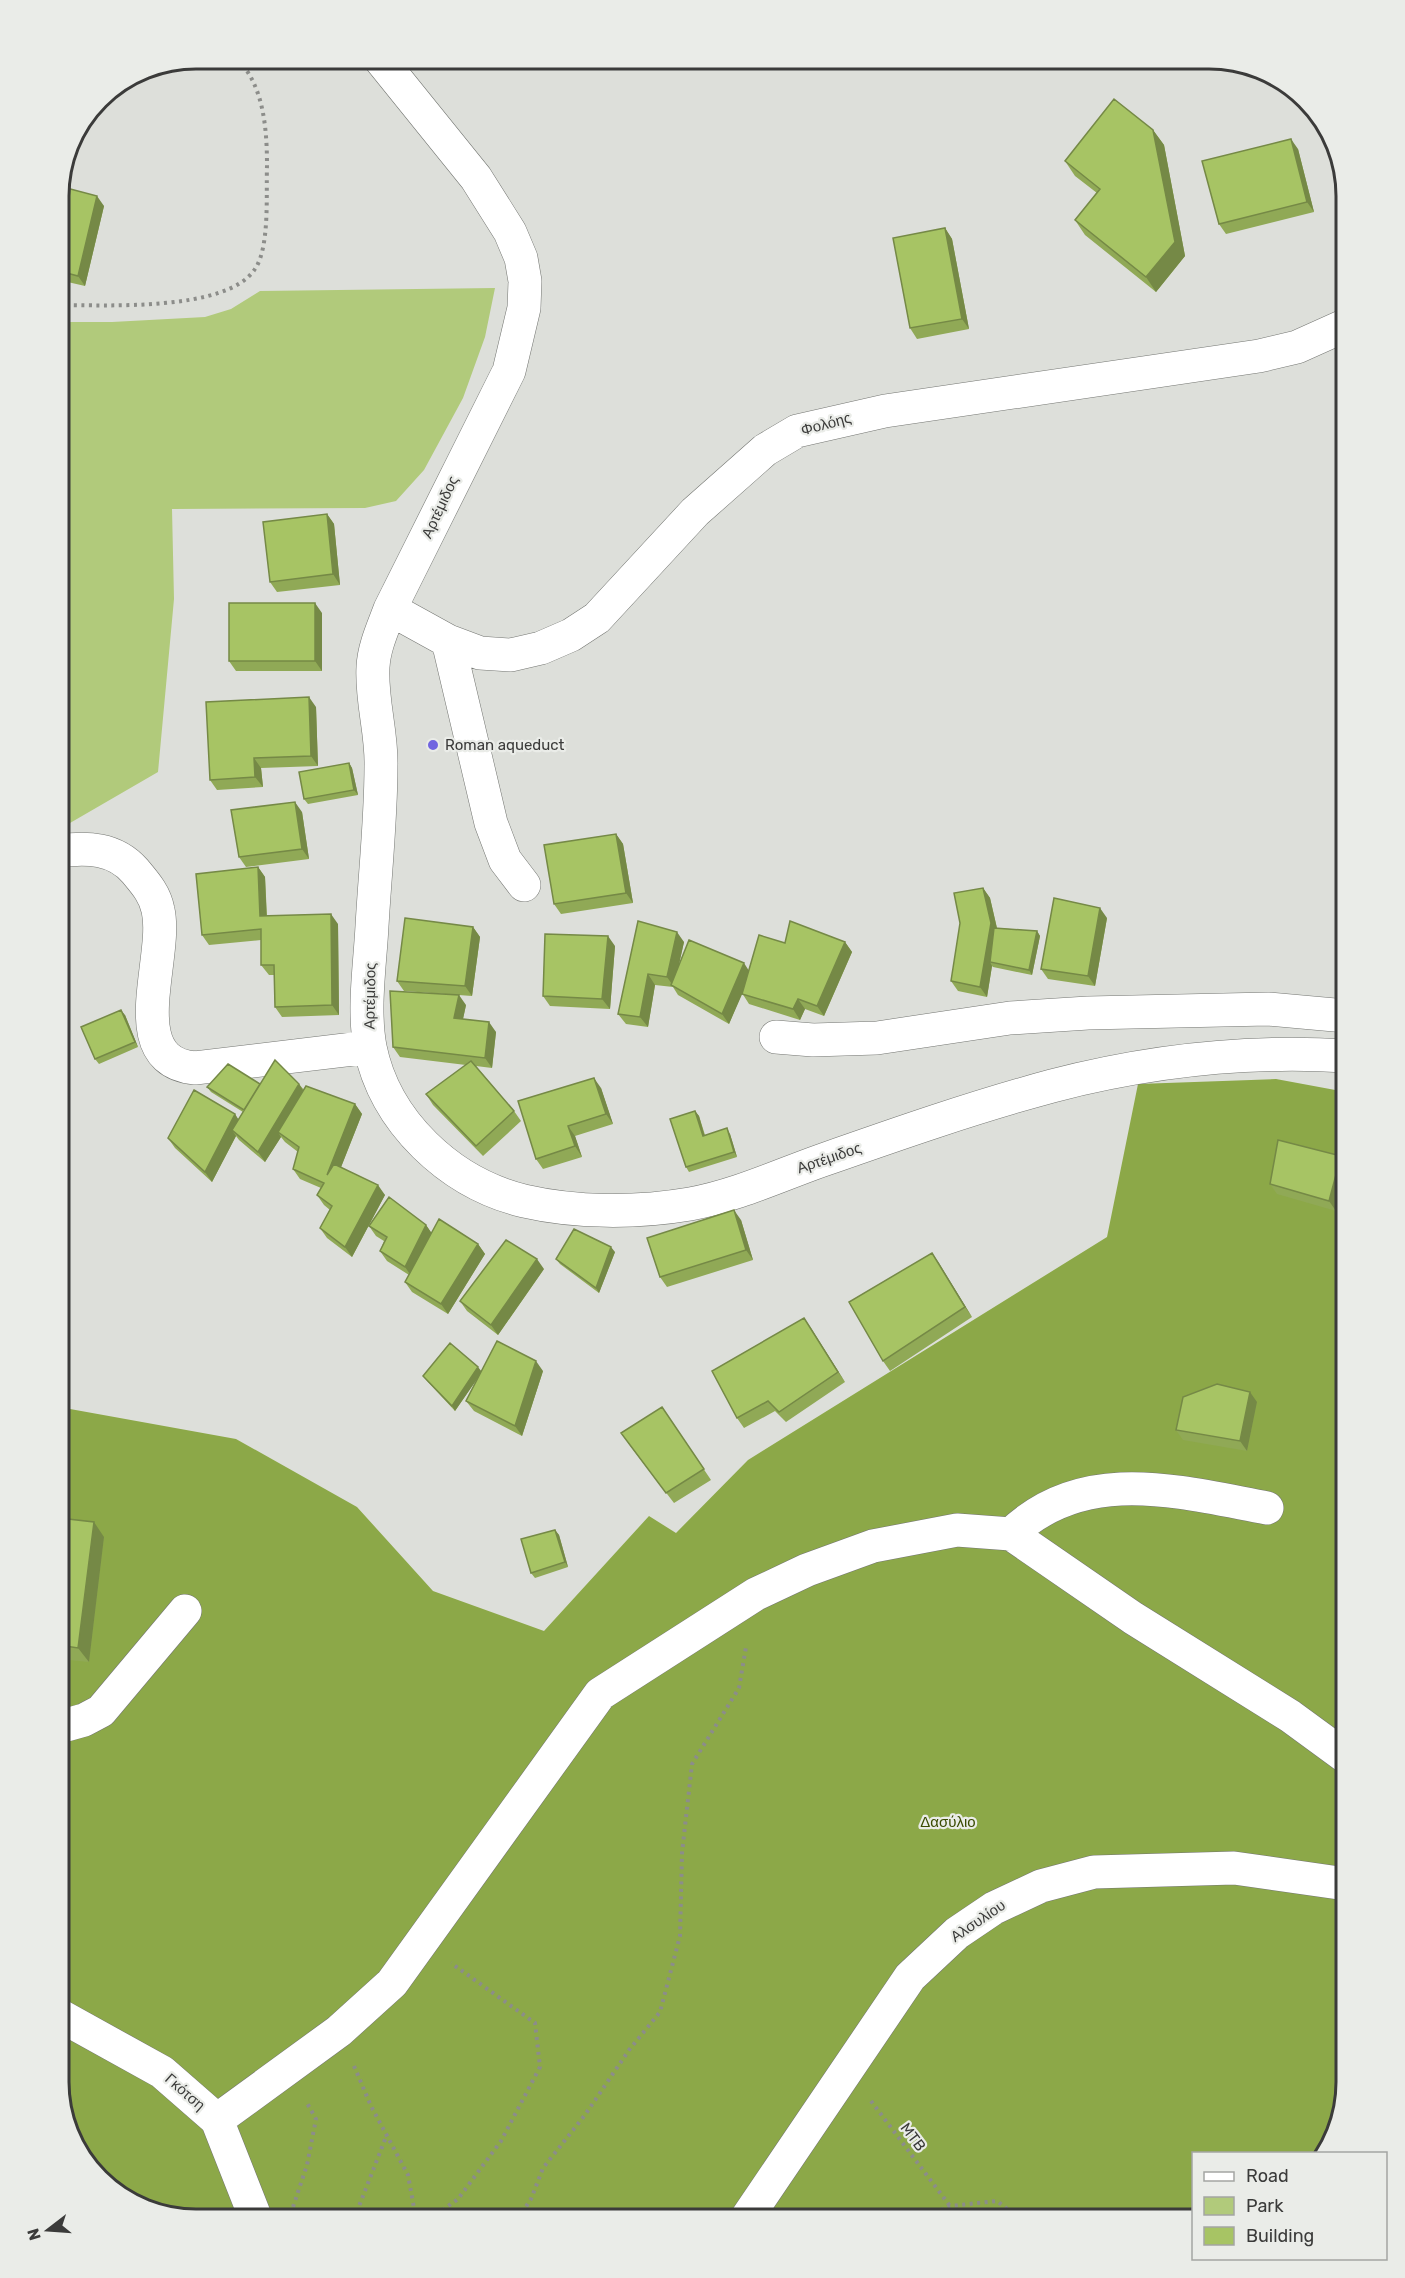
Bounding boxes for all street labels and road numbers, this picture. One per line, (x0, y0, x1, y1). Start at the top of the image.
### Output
street label: Φολόης (799, 409, 853, 439)
street label: Αρτέμιδος (418, 473, 462, 541)
street label: Αρτέμιδος (360, 962, 380, 1030)
street label: Αρτέμιδος (794, 1139, 864, 1177)
street label: Αλσυλίου (947, 1896, 1009, 1946)
street label: Γκότση (161, 2070, 209, 2114)
street label: MTB (897, 2119, 929, 2155)

